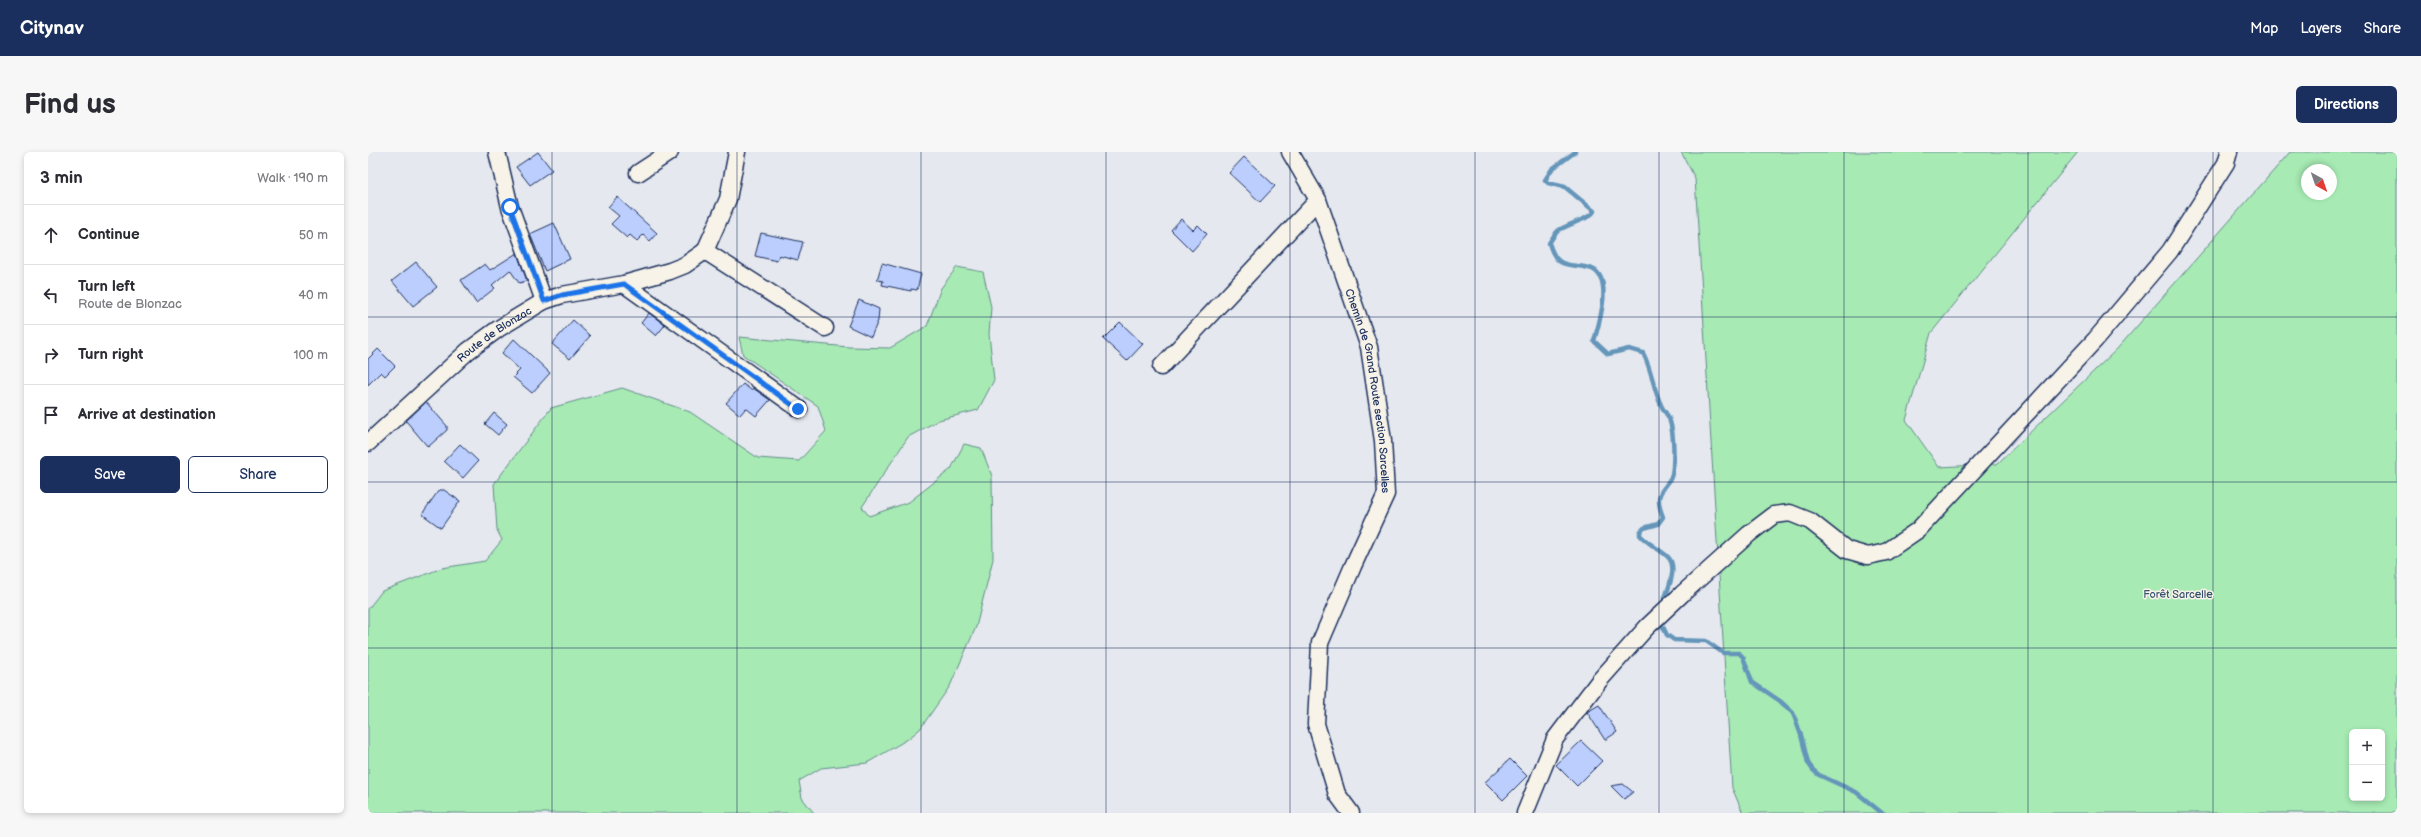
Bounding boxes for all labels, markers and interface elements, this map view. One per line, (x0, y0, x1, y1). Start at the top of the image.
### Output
text: Citynav (20, 17, 84, 40)
text: Map (2250, 20, 2278, 37)
text: Layers (2300, 20, 2342, 37)
text: Share (2364, 20, 2401, 37)
button: Directions (2296, 86, 2397, 123)
text: Find us (24, 88, 116, 121)
north arrow (2301, 164, 2337, 200)
text: 3 min (40, 168, 83, 188)
text: Walk · 190 m (257, 170, 328, 186)
route start (501, 198, 519, 216)
icon: ahead (40, 224, 62, 246)
text: Continue (78, 225, 140, 244)
text: 50 m (299, 227, 328, 243)
text: Turn left (78, 277, 135, 296)
icon: left (40, 284, 62, 306)
text: 40 m (298, 287, 328, 303)
street label: Chemin de Grand Route section Sarcelles (1342, 287, 1392, 494)
text: Route de Blonzac (78, 296, 182, 312)
street label: Route de Blonzac (454, 304, 534, 365)
icon: right (40, 344, 62, 366)
text: Turn right (78, 345, 143, 364)
text: 100 m (293, 347, 328, 363)
route end (789, 400, 807, 418)
icon: arrive (40, 404, 62, 426)
text: Arrive at destination (78, 405, 216, 424)
button: Save (40, 456, 180, 493)
button: Share (188, 456, 328, 493)
park label: Forêt Sarcelle (2143, 588, 2213, 601)
map controls (2349, 729, 2385, 801)
button: + (2349, 729, 2385, 765)
button: − (2349, 765, 2385, 801)

